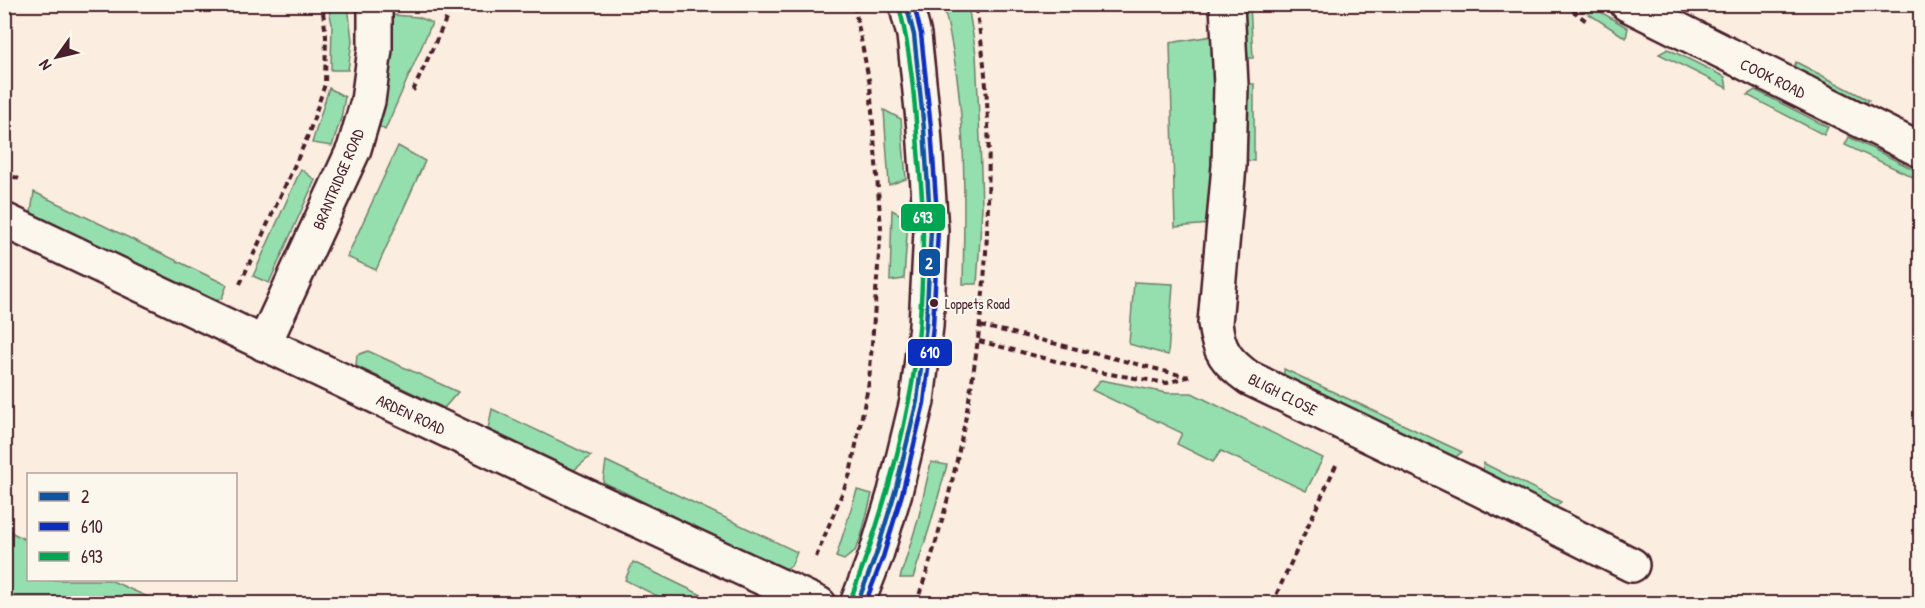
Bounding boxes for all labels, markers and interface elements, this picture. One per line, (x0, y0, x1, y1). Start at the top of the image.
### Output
north arrow (27, 27, 87, 87)
street label: COOK ROAD (1737, 53, 1810, 103)
text: N (33, 55, 56, 75)
street label: BRANTRIDGE ROAD (307, 125, 369, 233)
line badge: 693 (900, 203, 946, 232)
text: 693 (913, 206, 933, 228)
line badge: 2 (918, 248, 941, 277)
text: 2 (925, 252, 933, 274)
place label: Loppets Road (945, 294, 1010, 314)
marker: Loppets Road (928, 297, 940, 309)
line badge: 610 (907, 338, 953, 367)
text: 610 (920, 341, 940, 363)
street label: BLIGH CLOSE (1245, 367, 1321, 421)
street label: ARDEN ROAD (373, 388, 449, 440)
legend (27, 473, 237, 581)
text: 2 (81, 484, 90, 509)
text: 610 (81, 514, 103, 539)
text: 693 (81, 544, 103, 569)

